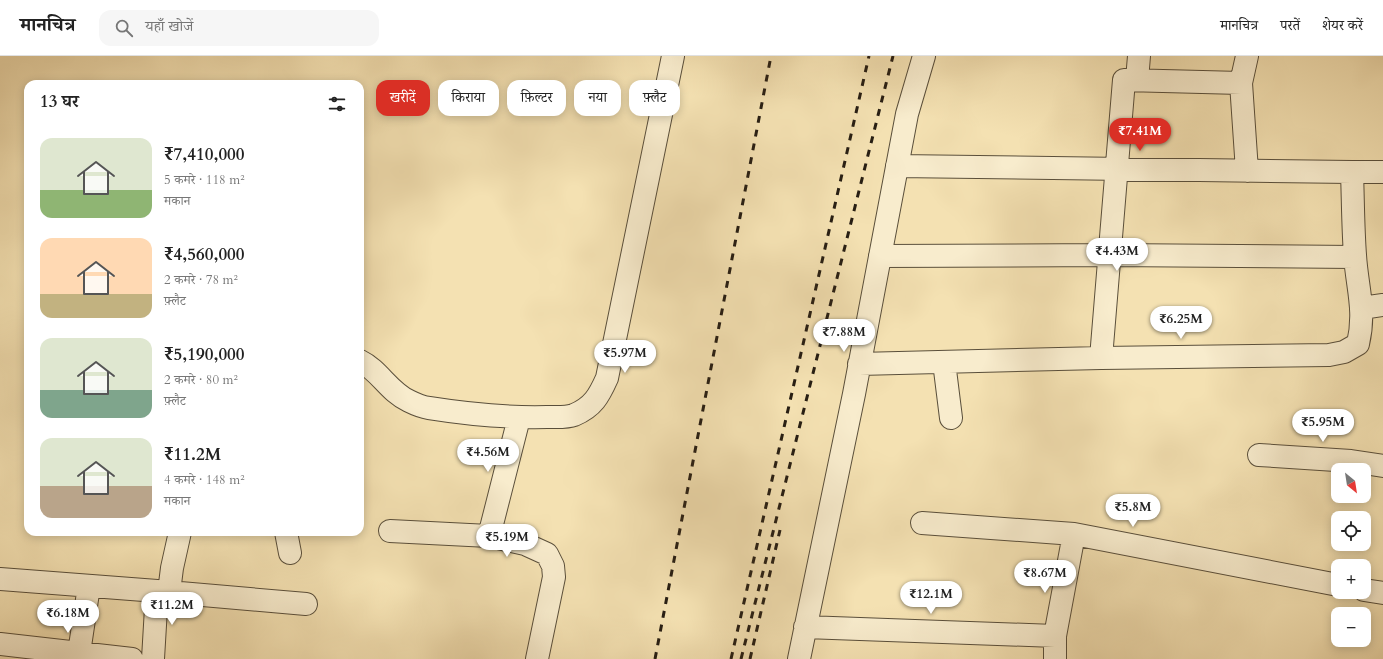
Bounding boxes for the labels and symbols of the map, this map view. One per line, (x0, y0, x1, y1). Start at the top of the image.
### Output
pin: ₹7.41M (1107, 118, 1173, 152)
pin: ₹4.43M (1084, 238, 1150, 272)
pin: ₹6.25M (1148, 306, 1214, 340)
pin: ₹7.88M (811, 319, 877, 353)
pin: ₹5.97M (592, 340, 658, 374)
pin: ₹5.95M (1290, 409, 1356, 443)
pin: ₹4.56M (455, 439, 521, 473)
north arrow (1331, 463, 1371, 503)
pin: ₹5.8M (1105, 494, 1161, 528)
pin: ₹5.19M (474, 524, 540, 558)
pin: ₹8.67M (1012, 560, 1078, 594)
pin: ₹12.1M (898, 581, 964, 615)
pin: ₹11.2M (139, 592, 205, 626)
pin: ₹6.18M (35, 600, 101, 634)

